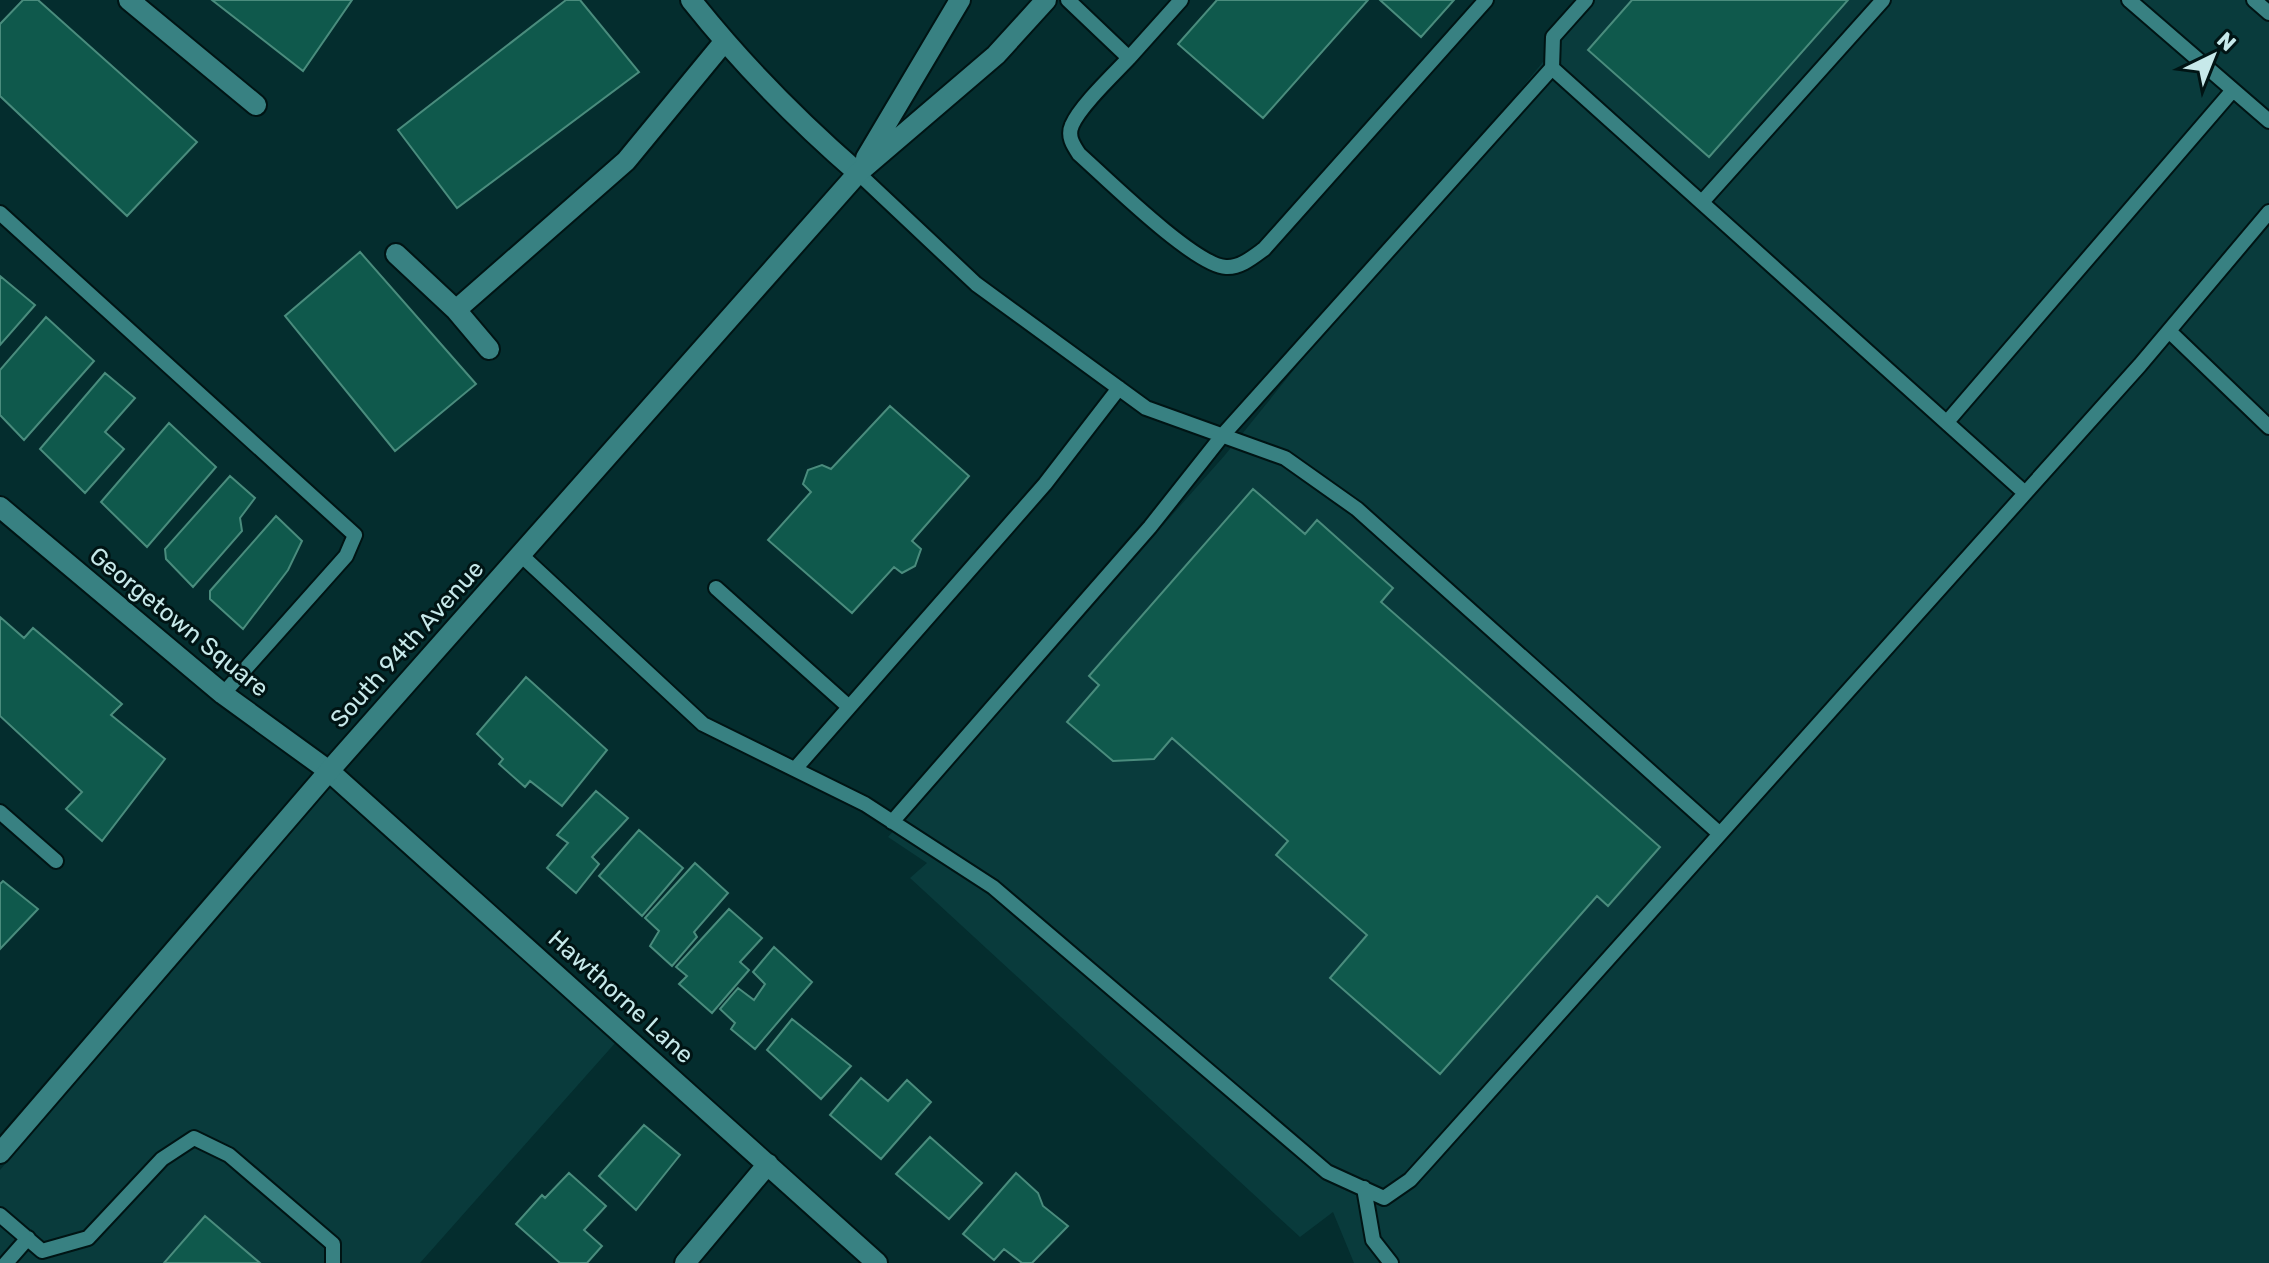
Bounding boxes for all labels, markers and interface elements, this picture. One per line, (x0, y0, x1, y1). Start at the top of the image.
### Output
north arrow (2173, 16, 2253, 96)
text: N (2211, 26, 2241, 57)
street label: Georgetown Square (84, 541, 274, 703)
street label: South 94th Avenue (325, 555, 489, 733)
street label: Hawthorne Lane (543, 925, 699, 1069)

